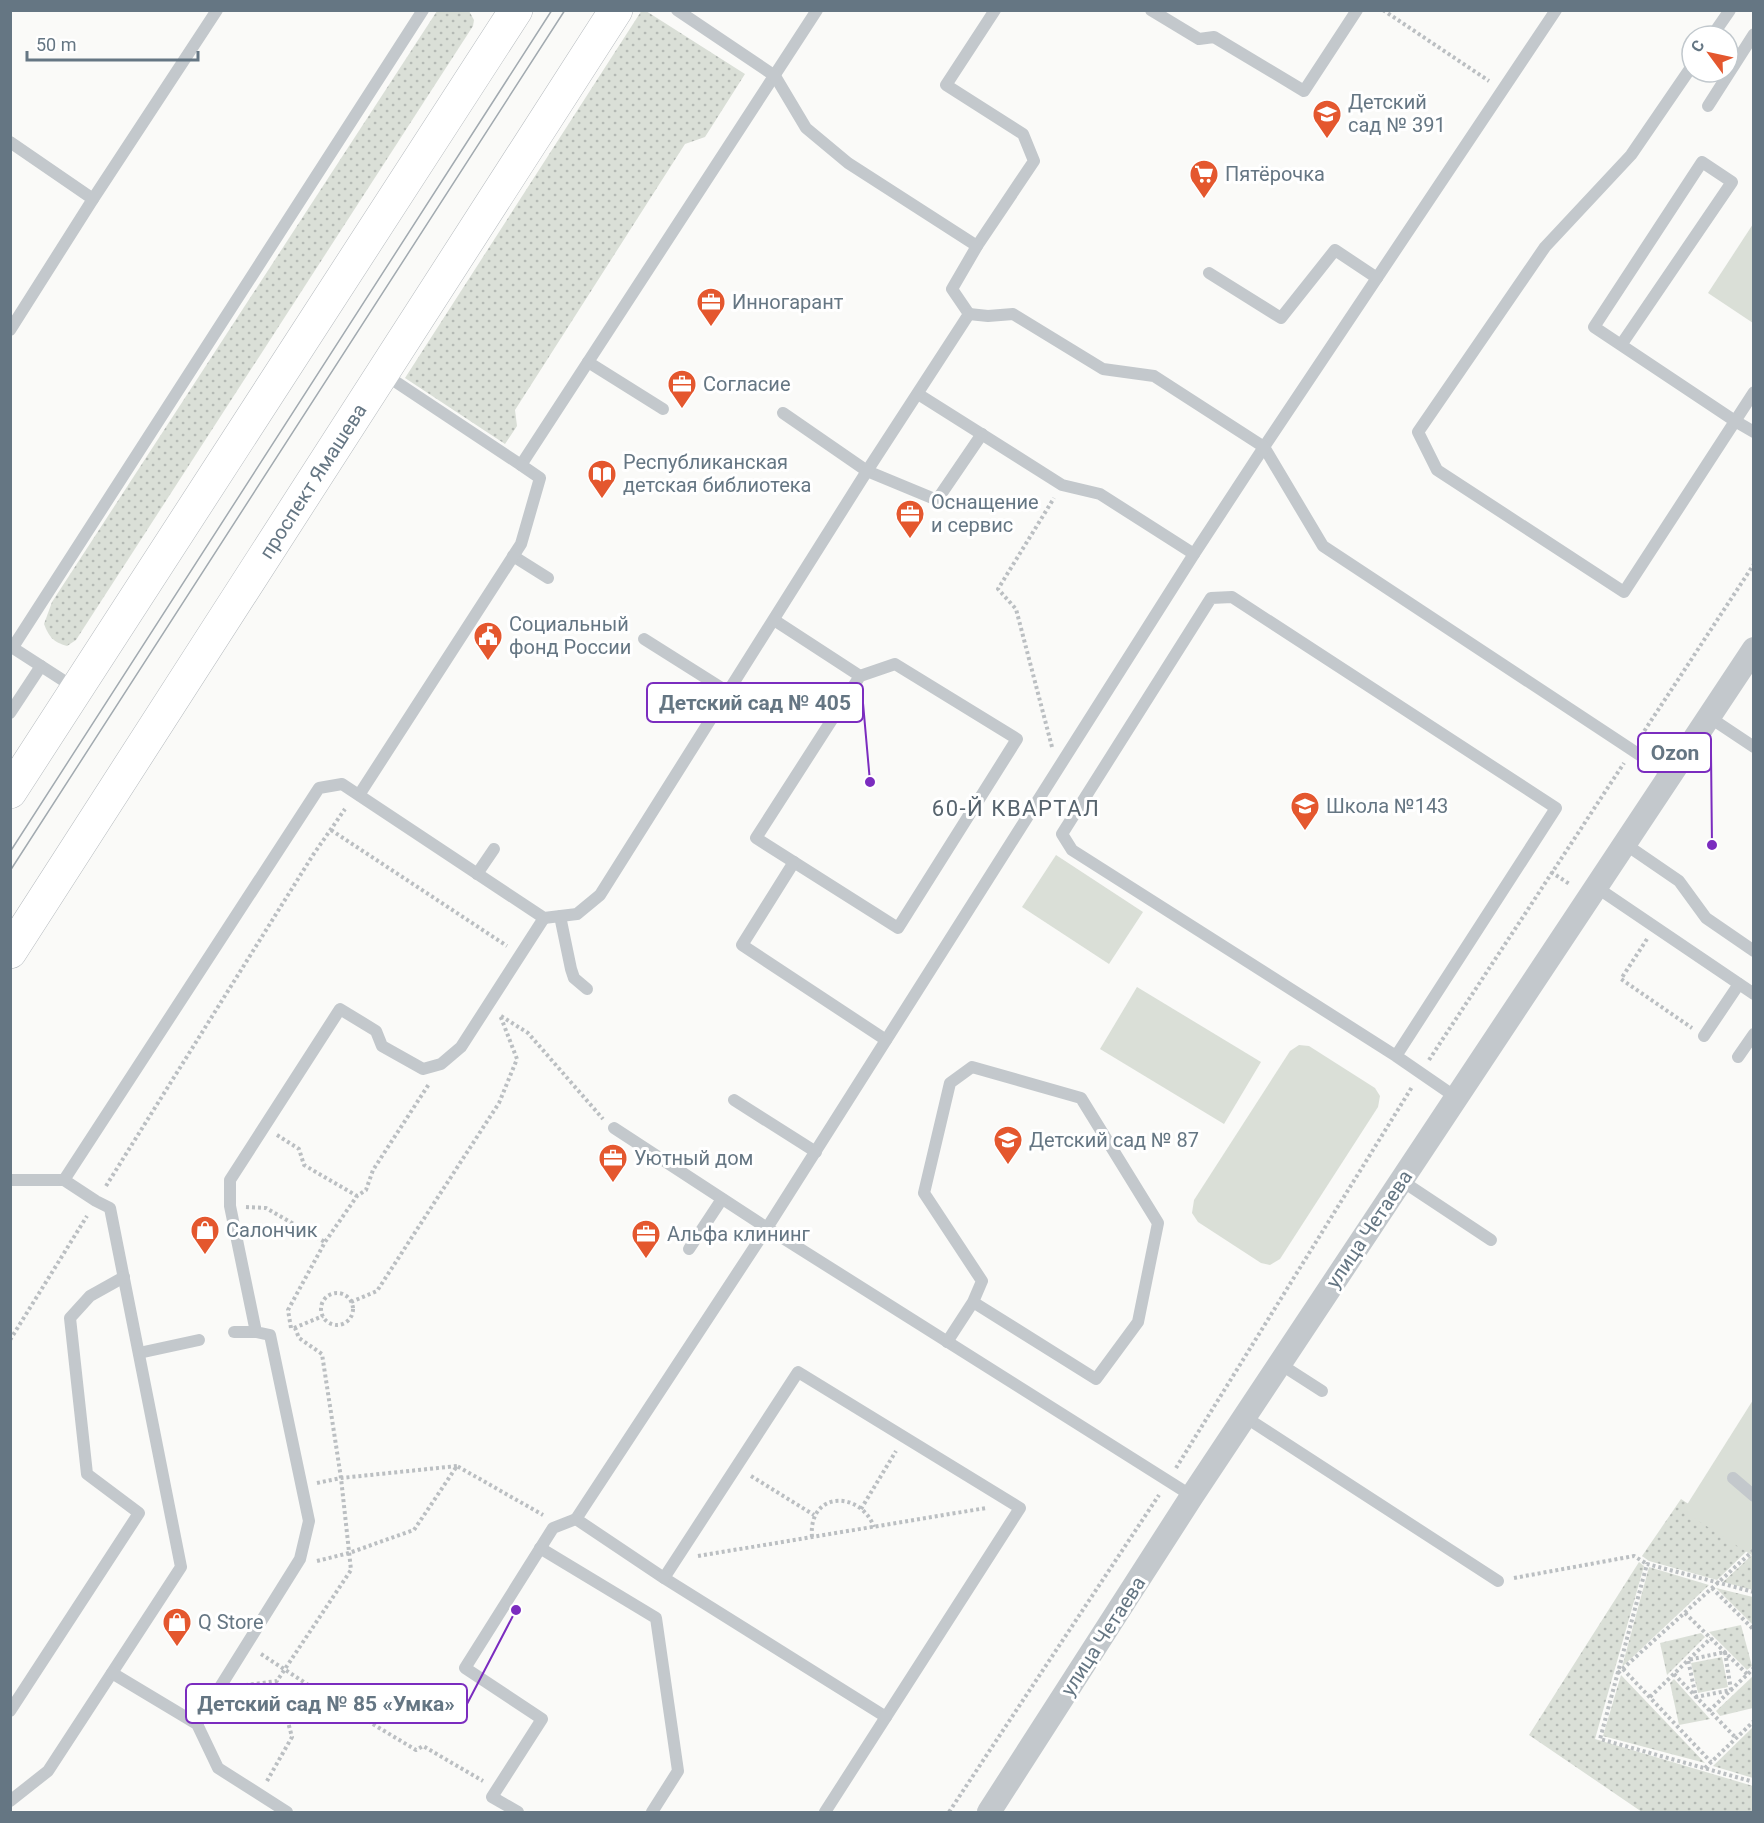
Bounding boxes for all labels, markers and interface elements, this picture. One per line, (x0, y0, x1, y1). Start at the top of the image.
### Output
scale bar (27, 24, 198, 62)
north arrow (1680, 24, 1740, 84)
text: 50 m (36, 34, 76, 55)
text: С (1687, 37, 1709, 56)
place label: Детский сад № 391 (1348, 90, 1446, 137)
school or university icon: Детский сад № 391 (1311, 98, 1343, 140)
supermarket icon: Пятёрочка (1188, 158, 1220, 200)
place label: Пятёрочка (1225, 162, 1325, 186)
office icon: Инногарант (695, 286, 727, 328)
place label: Инногарант (732, 290, 844, 314)
office icon: Согласие (666, 368, 698, 410)
place label: Согласие (703, 372, 791, 396)
street label: проспект Ямашева (254, 399, 372, 563)
place label: Республиканская детская библиотека (623, 450, 811, 497)
library icon: Республиканская детская библиотека (586, 458, 618, 500)
place label: Оснащение и сервис (931, 490, 1039, 537)
office icon: Оснащение и сервис (894, 498, 926, 540)
place label: Социальный фонд России (509, 612, 631, 659)
public building icon: Социальный фонд России (472, 620, 504, 662)
callout: Детский сад № 405 (647, 683, 863, 722)
text: Детский сад № 405 (659, 691, 851, 715)
callout: Ozon (1638, 733, 1711, 772)
text: Ozon (1651, 741, 1699, 765)
school or university icon: Школа №143 (1289, 790, 1321, 832)
place label: Школа №143 (1326, 794, 1448, 818)
district label: 60-Й КВАРТАЛ (932, 796, 1100, 821)
school or university icon: Детский сад № 87 (992, 1124, 1024, 1166)
place label: Детский сад № 87 (1029, 1128, 1199, 1152)
office icon: Уютный дом (597, 1142, 629, 1184)
place label: Уютный дом (634, 1146, 753, 1170)
street label: улица Четаева (1321, 1165, 1417, 1293)
shop icon: Салончик (189, 1214, 221, 1256)
place label: Салончик (226, 1218, 318, 1242)
office icon: Альфа клининг (630, 1218, 662, 1260)
place label: Альфа клининг (667, 1222, 811, 1246)
street label: улица Четаева (1056, 1572, 1150, 1700)
shop icon: Q Store (161, 1606, 193, 1648)
place label: Q Store (198, 1610, 264, 1634)
callout: Детский сад № 85 «Умка» (186, 1684, 467, 1723)
text: Детский сад № 85 «Умка» (197, 1692, 455, 1716)

